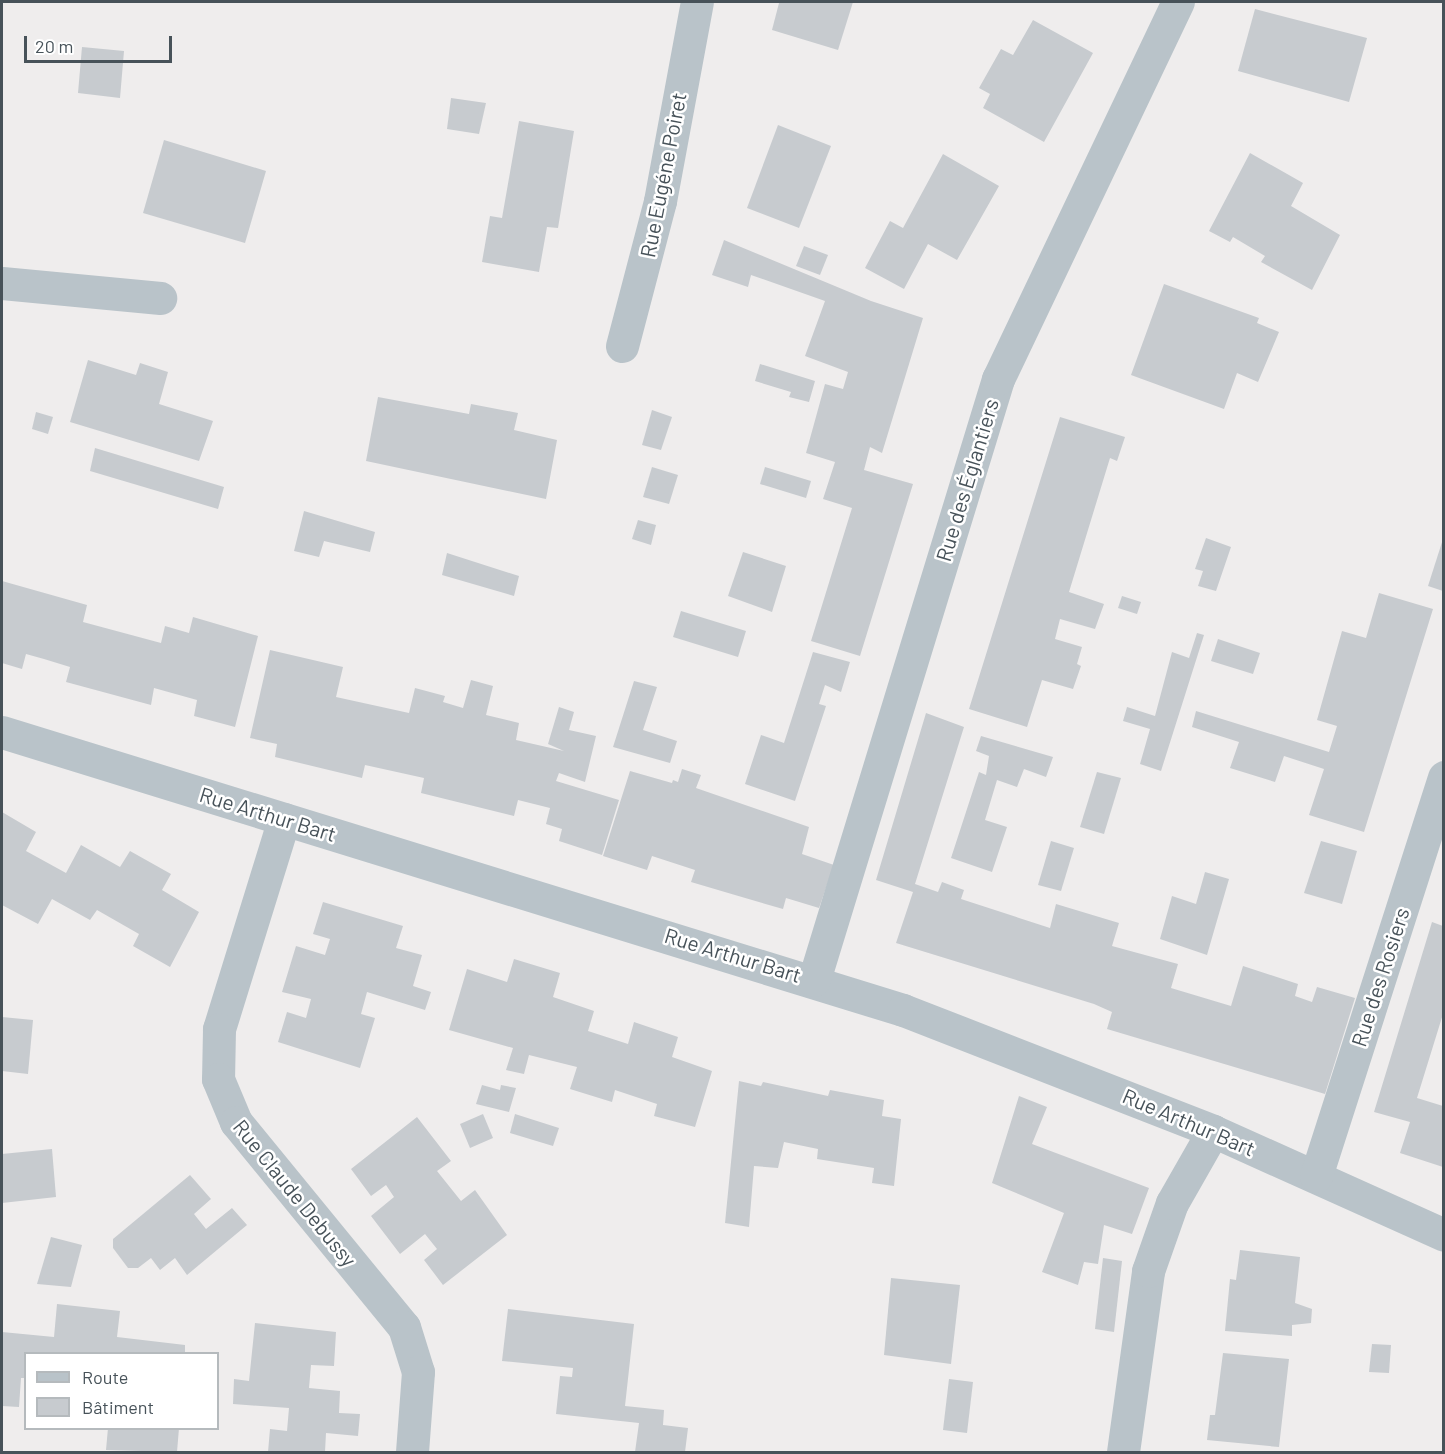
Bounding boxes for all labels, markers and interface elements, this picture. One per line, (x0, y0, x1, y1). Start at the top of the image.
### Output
scale bar (27, 24, 176, 62)
text: 20 m (35, 35, 73, 57)
street label: Rue Eugéne Poiret (635, 90, 691, 260)
street label: Rue des Églantiers (930, 396, 1004, 564)
street label: Rue Arthur Bart (197, 781, 339, 847)
street label: Rue des Rosiers (1346, 904, 1414, 1050)
street label: Rue Arthur Bart (662, 922, 804, 988)
street label: Rue Arthur Bart (1119, 1083, 1259, 1161)
street label: Rue Claude Debussy (228, 1114, 362, 1272)
legend (24, 1352, 219, 1430)
text: Route (82, 1366, 128, 1388)
text: Bâtiment (82, 1396, 154, 1418)

